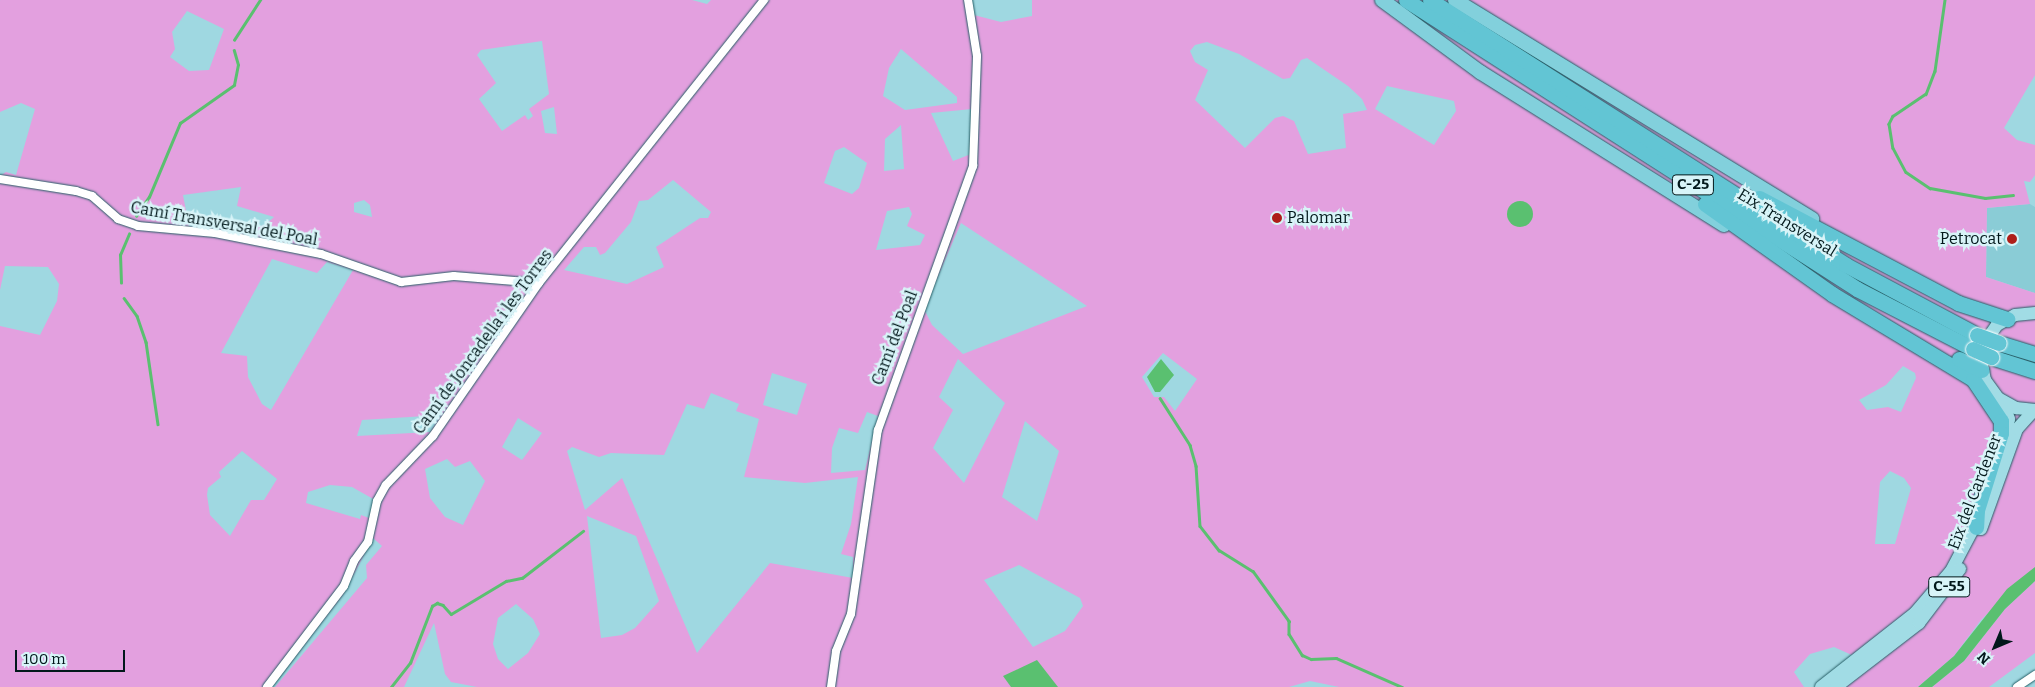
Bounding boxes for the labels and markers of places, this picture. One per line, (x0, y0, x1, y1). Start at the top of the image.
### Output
place label: Palomar (1287, 208, 1350, 228)
marker: Palomar (1271, 212, 1283, 224)
place label: Petrocat (1940, 229, 2002, 249)
marker: Petrocat (2006, 233, 2018, 245)

